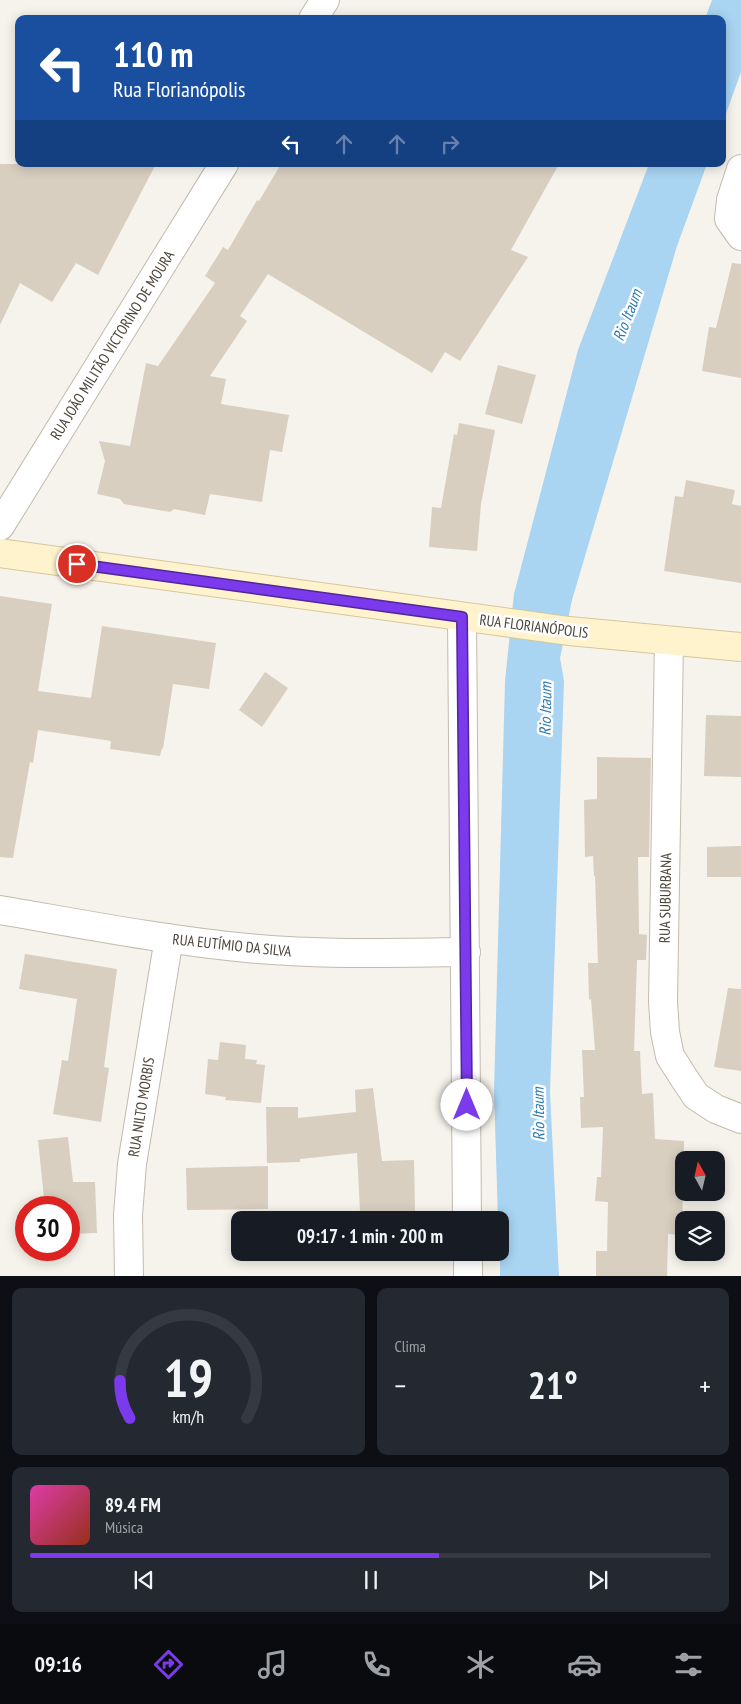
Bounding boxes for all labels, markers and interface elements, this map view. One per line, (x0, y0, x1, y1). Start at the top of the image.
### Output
text: 110 m (113, 31, 194, 77)
icon: left (30, 35, 95, 100)
text: Rua Florianópolis (113, 75, 245, 103)
icon: left (277, 130, 305, 158)
icon: ahead (330, 130, 358, 158)
icon: ahead (383, 130, 411, 158)
icon: right (436, 130, 464, 158)
street label: RUA JOÃO MILITÃO VICTORINO DE MOURA (46, 246, 179, 443)
water label: Rio Itaum (608, 285, 646, 343)
pin (56, 543, 98, 585)
icon: arrive (63, 550, 91, 578)
street label: RUA FLORIANÓPOLIS (478, 610, 590, 642)
water label: Rio Itaum (535, 681, 555, 736)
street label: RUA SUBURBANA (655, 852, 675, 943)
street label: RUA EUTÍMIO DA SILVA (172, 929, 293, 961)
street label: RUA NILTO MORBIS (124, 1056, 158, 1158)
position arrow (440, 1078, 492, 1130)
water label: Rio Itaum (528, 1086, 548, 1141)
north arrow (675, 1151, 725, 1201)
map controls (675, 1151, 725, 1261)
speed limit sign: 30 (15, 1196, 80, 1261)
button: layers (675, 1211, 725, 1261)
text: 09:17 · 1 min · 200 m (297, 1224, 443, 1248)
text: Clima (395, 1336, 426, 1356)
text: 19 (163, 1344, 213, 1411)
text: 21° (528, 1360, 578, 1409)
text: − (395, 1367, 406, 1404)
text: + (699, 1367, 711, 1404)
text: km/h (172, 1405, 204, 1428)
text: 89.4 FM (105, 1493, 161, 1517)
text: Música (105, 1517, 143, 1537)
icon: previous (130, 1566, 158, 1594)
icon: pause (357, 1566, 385, 1594)
icon: next (584, 1566, 612, 1594)
icon: directions (151, 1647, 186, 1682)
icon: music (255, 1647, 290, 1682)
icon: phone (359, 1647, 394, 1682)
icon: climate (463, 1647, 498, 1682)
icon: car (567, 1647, 602, 1682)
icon: filters (671, 1647, 706, 1682)
text: 09:16 (35, 1650, 82, 1678)

